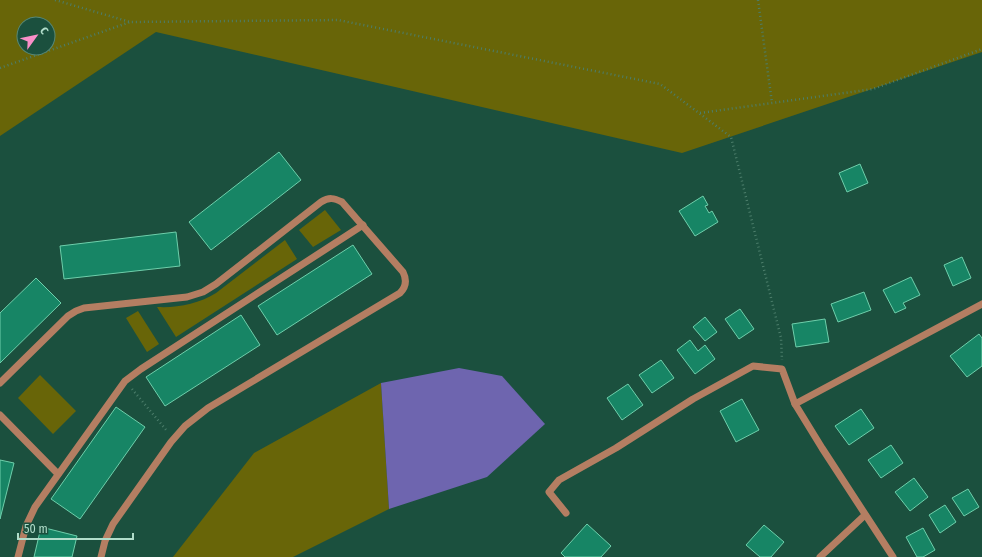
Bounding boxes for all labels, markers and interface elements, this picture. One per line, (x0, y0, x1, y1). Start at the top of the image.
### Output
north arrow (16, 16, 56, 56)
text: С (37, 25, 51, 37)
scale bar (18, 515, 133, 541)
text: 50 m (24, 522, 48, 536)

